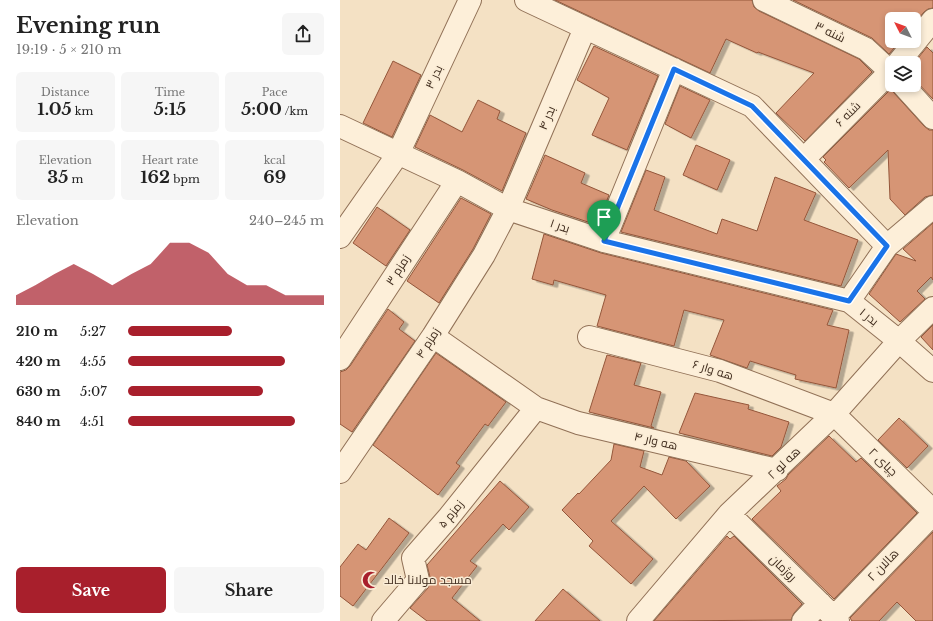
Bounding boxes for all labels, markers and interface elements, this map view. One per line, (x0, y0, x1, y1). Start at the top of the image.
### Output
text: Evening run (16, 12, 160, 39)
north arrow (885, 12, 921, 48)
map controls (885, 12, 921, 92)
button: share (282, 13, 324, 55)
street label: شنه ۳ (813, 18, 848, 45)
text: 19:19 · 5 × 210 m (16, 41, 122, 58)
button: layers (885, 56, 921, 92)
street label: بدر ۳ (422, 63, 445, 91)
text: Distance (41, 85, 90, 99)
text: Time (155, 85, 185, 99)
text: Pace (262, 85, 288, 99)
street label: شنه ۶ (832, 98, 863, 129)
text: 1.05 (37, 99, 72, 120)
text: 5:15 (154, 99, 186, 120)
text: 5:00 (241, 99, 282, 120)
text: km (72, 104, 93, 118)
text: /km (282, 104, 308, 118)
street label: بدر ۴ (535, 104, 558, 132)
text: Elevation (39, 153, 92, 167)
text: Heart rate (142, 153, 198, 167)
text: kcal (264, 153, 286, 167)
text: 35 (47, 167, 68, 188)
text: 162 (140, 167, 170, 188)
text: 69 (263, 167, 286, 188)
text: m (68, 172, 83, 186)
text: bpm (170, 172, 200, 186)
pin (587, 200, 621, 241)
icon: arrive (593, 206, 615, 228)
text: Elevation (16, 212, 79, 229)
text: 240–245 m (249, 212, 324, 229)
street label: بدر ۱ (548, 215, 572, 236)
street label: زمزم ۳ (382, 252, 414, 288)
street label: بدر ۱ (857, 305, 882, 329)
text: 210 m (16, 323, 58, 340)
text: 5:27 (80, 323, 106, 340)
street label: زمزم ۴ (412, 325, 444, 361)
text: 420 m (16, 353, 61, 370)
text: 4:55 (80, 353, 106, 370)
street label: هه وار ۶ (691, 356, 735, 383)
text: 630 m (16, 383, 61, 400)
text: 5:07 (80, 383, 107, 400)
text: 840 m (16, 413, 61, 430)
text: 4:51 (80, 413, 105, 430)
street label: هه وار ۴ (633, 428, 679, 453)
street label: هه لو ۲ (764, 443, 803, 482)
street label: چیای ۲ (864, 444, 901, 480)
street label: زمزم ۵ (435, 497, 467, 531)
street label: هالان ۲ (864, 546, 901, 584)
street label: روژمان (767, 551, 800, 584)
button: Save (16, 567, 166, 613)
button: Share (174, 567, 324, 613)
mosque icon: مسجد مولانا خالد (361, 570, 381, 590)
place label: مسجد مولانا خالد (384, 572, 472, 587)

